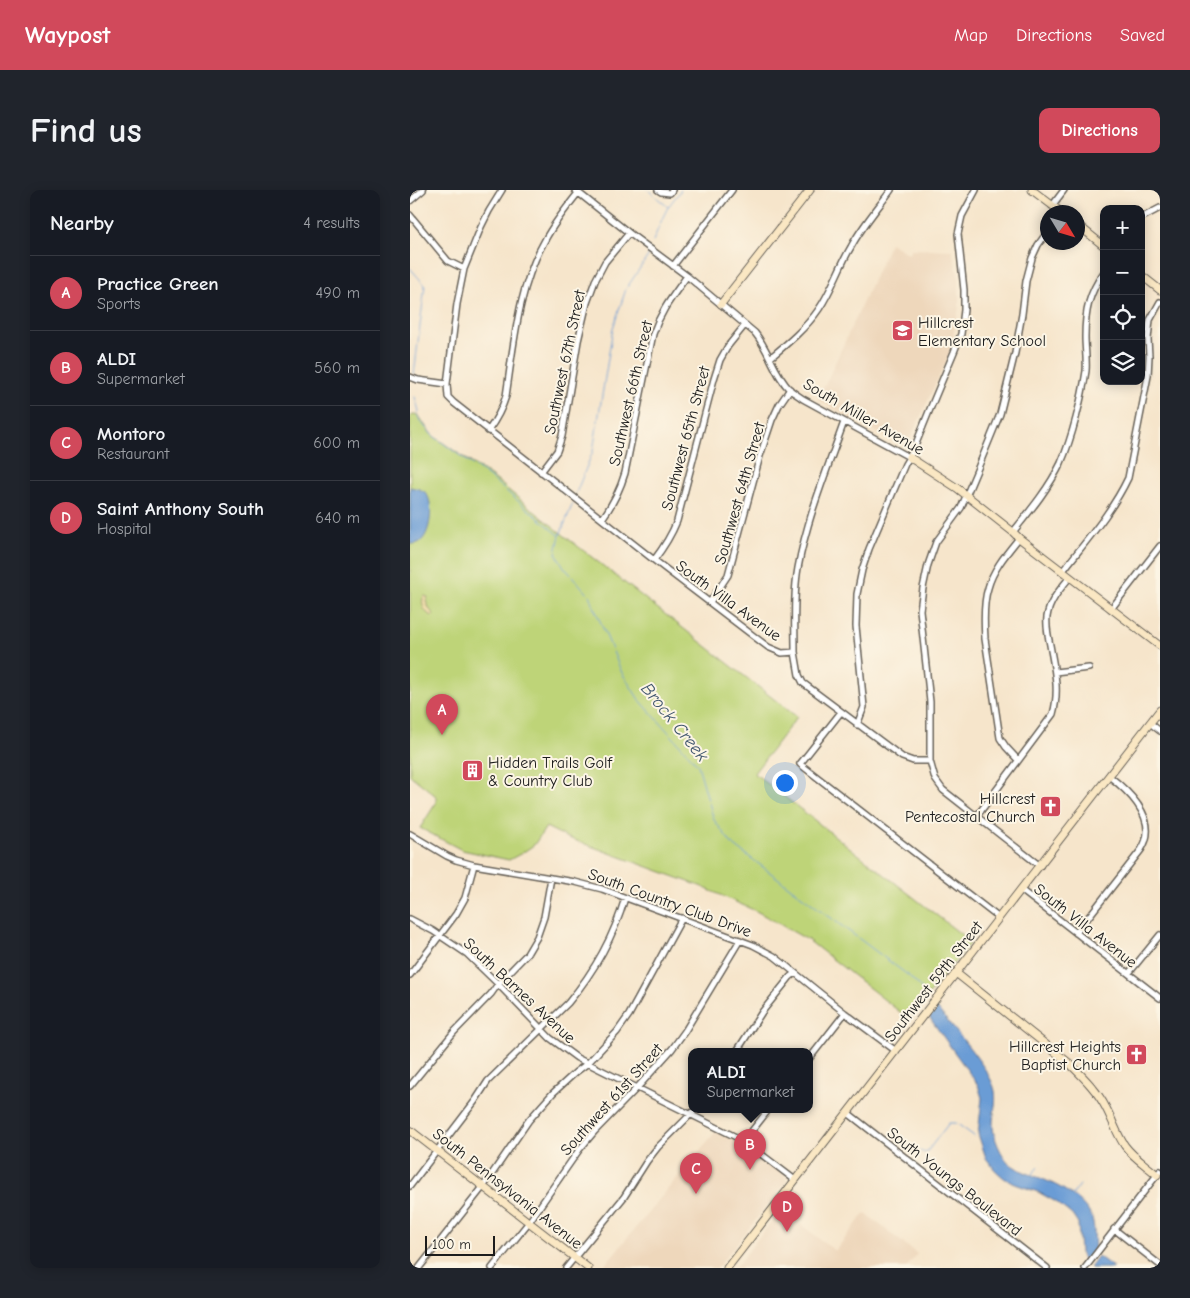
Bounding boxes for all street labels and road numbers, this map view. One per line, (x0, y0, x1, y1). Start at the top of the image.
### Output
street label: Southwest 67th Street (541, 288, 589, 436)
street label: Southwest 66th Street (606, 318, 657, 468)
street label: Southwest 65th Street (658, 364, 714, 512)
street label: South Miller Avenue (800, 375, 927, 459)
street label: Southwest 64th Street (711, 420, 769, 567)
street label: South Villa Avenue (672, 557, 784, 645)
street label: South Country Club Drive (586, 865, 754, 941)
street label: South Villa Avenue (1030, 880, 1140, 972)
street label: Southwest 59th Street (881, 917, 987, 1046)
street label: South Barnes Avenue (460, 934, 579, 1047)
street label: Southwest 61st Street (557, 1040, 667, 1159)
street label: South Youngs Boulevard (884, 1124, 1025, 1240)
street label: South Pennsylvania Avenue (429, 1125, 586, 1253)

